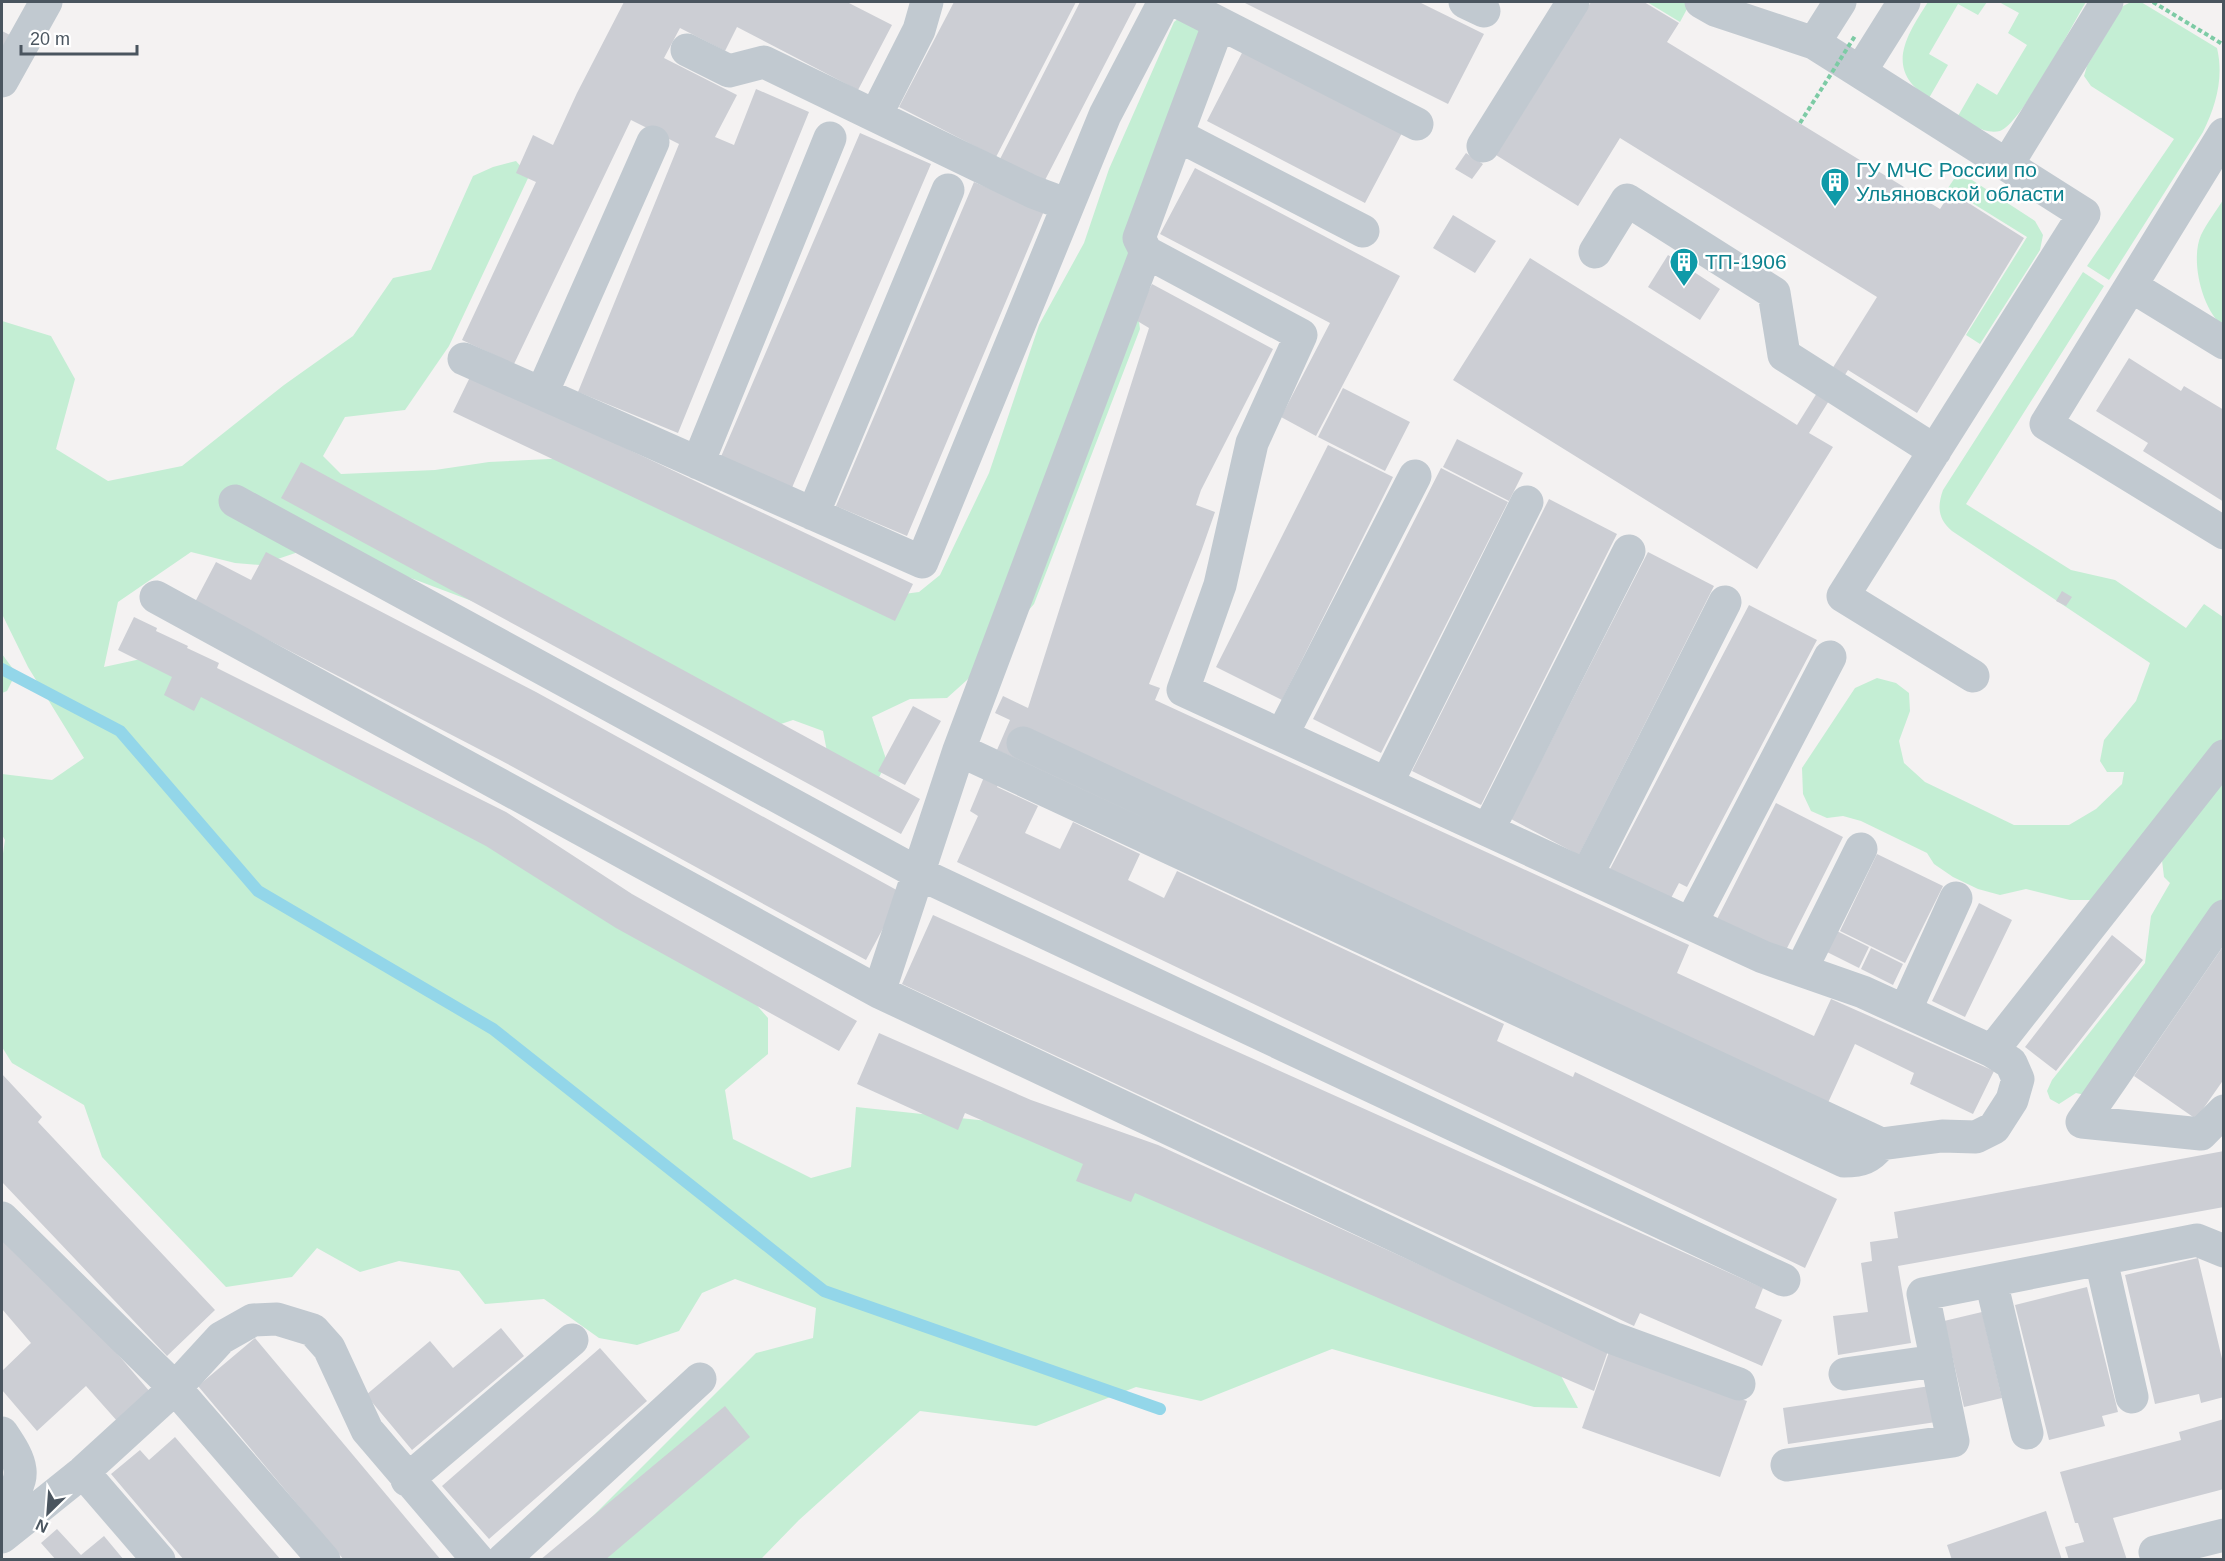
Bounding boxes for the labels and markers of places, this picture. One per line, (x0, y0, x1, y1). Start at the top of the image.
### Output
place label: ГУ МЧС России по Ульяновской области (1856, 158, 2064, 205)
building icon: ГУ МЧС России по Ульяновской области (1819, 166, 1851, 208)
building icon: ТП-1906 (1668, 246, 1700, 288)
place label: ТП-1906 (1705, 250, 1787, 273)

